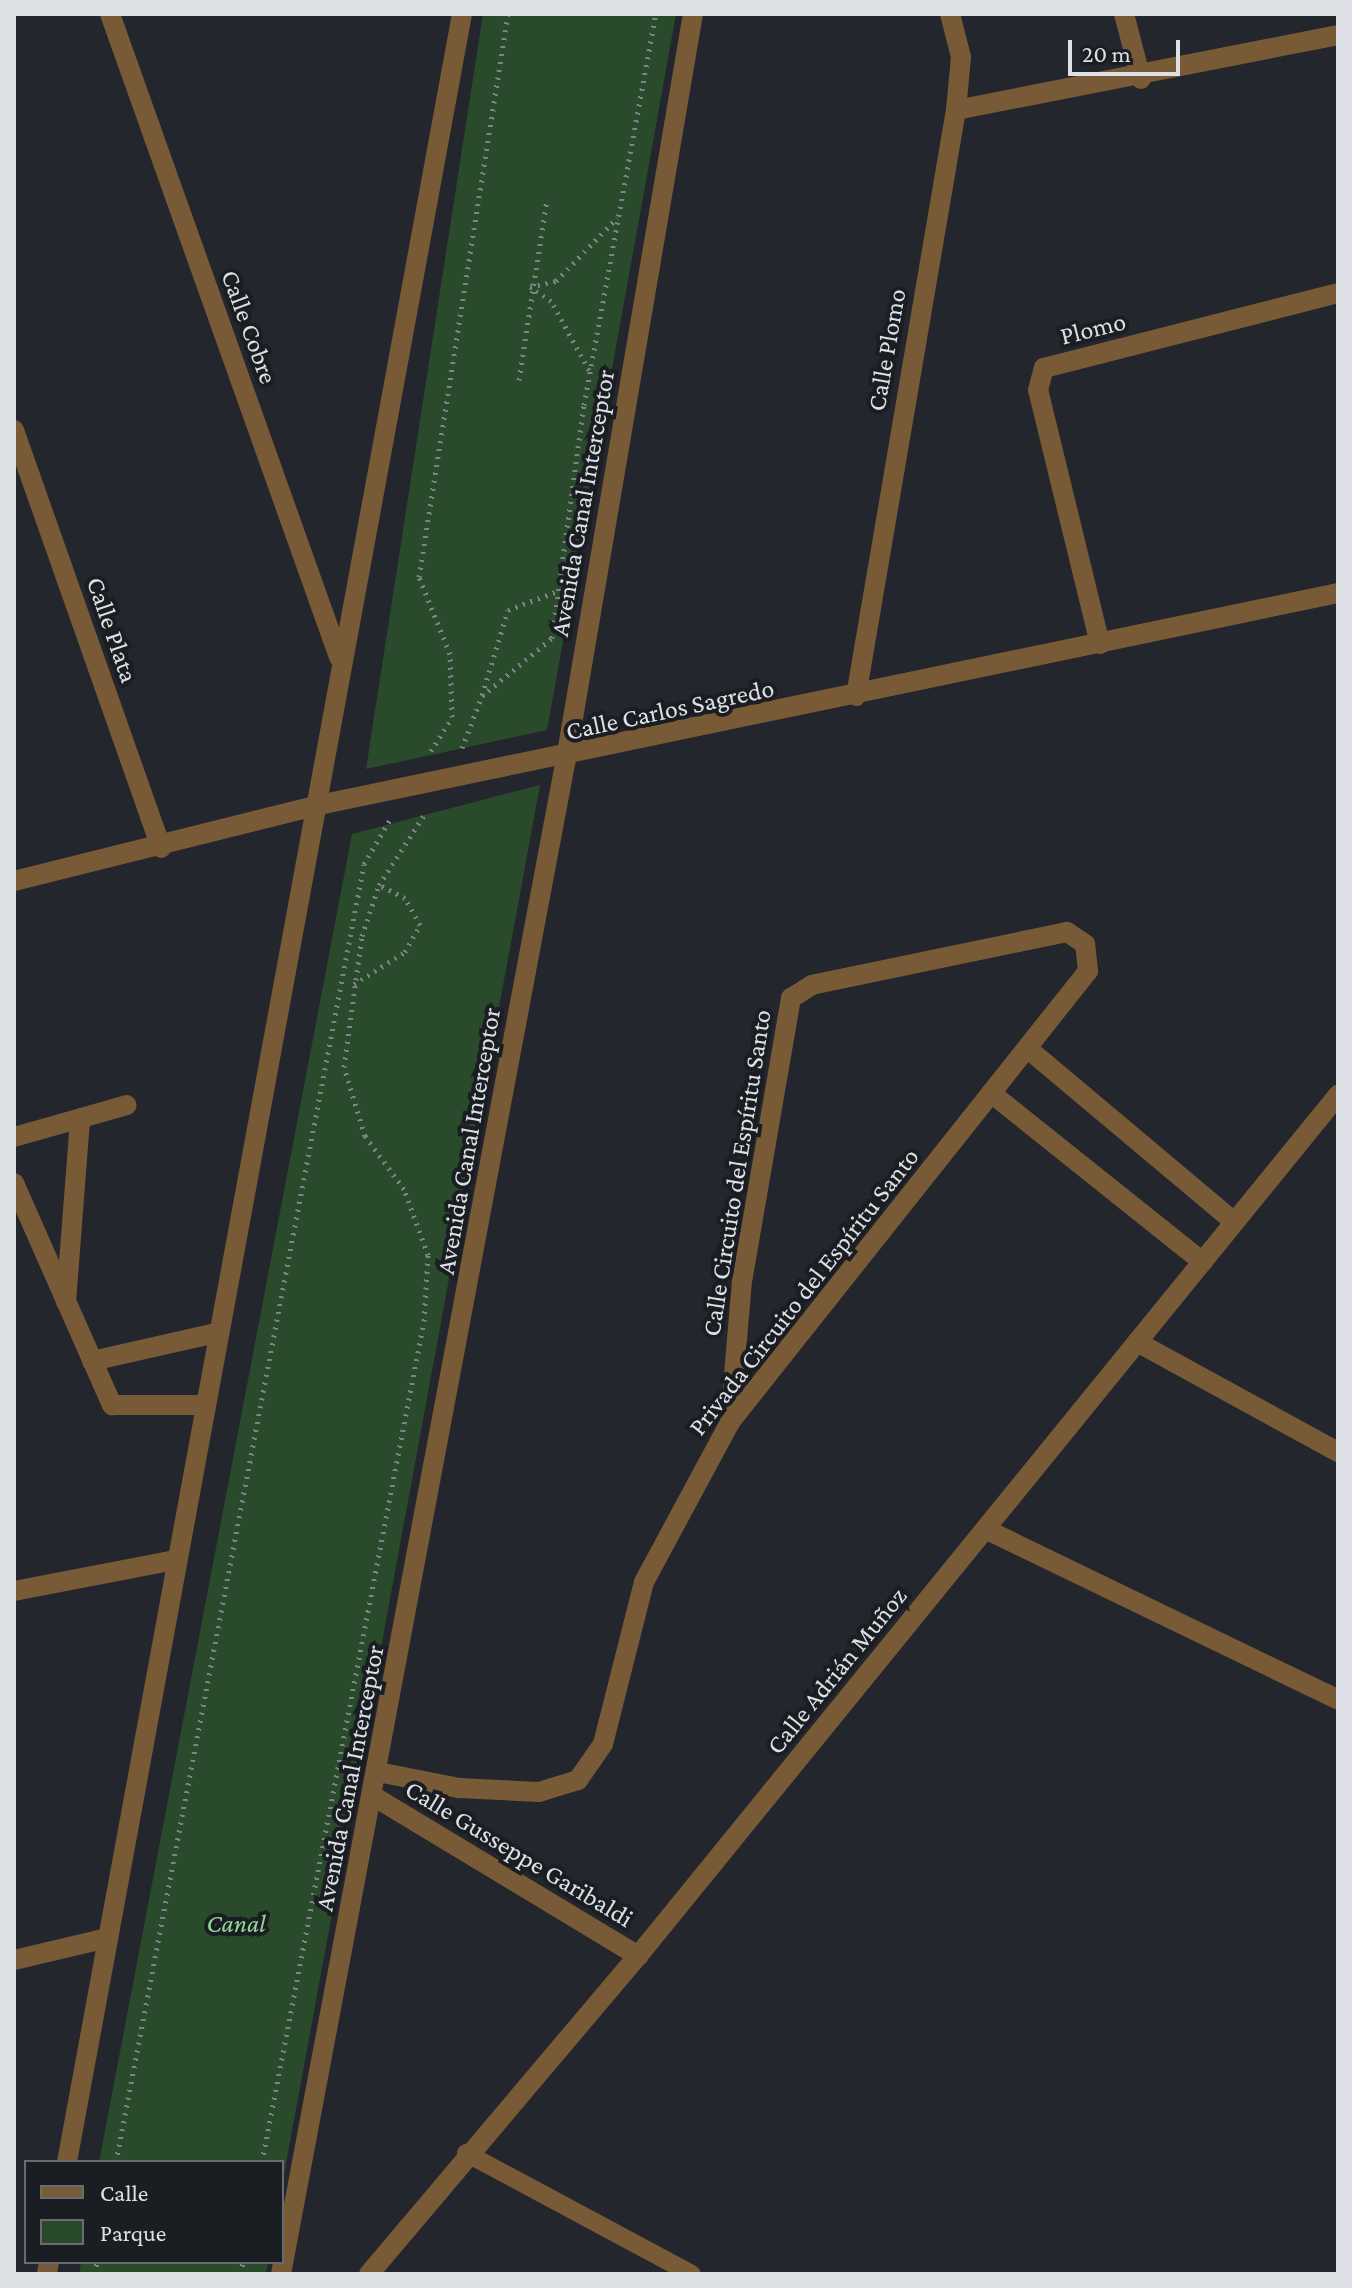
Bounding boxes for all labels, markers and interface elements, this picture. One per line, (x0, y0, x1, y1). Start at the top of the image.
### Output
scale bar (1072, 24, 1184, 74)
text: 20 m (1082, 40, 1131, 67)
street label: Calle Cobre (214, 266, 284, 388)
street label: Calle Plomo (861, 286, 913, 414)
street label: Plomo (1057, 306, 1129, 352)
street label: Avenida Canal Interceptor (544, 367, 622, 639)
street label: Calle Plata (79, 573, 145, 687)
street label: Calle Carlos Sagredo (563, 673, 777, 747)
street label: Avenida Canal Interceptor (430, 1005, 508, 1277)
street label: Calle Circuito del Espíritu Santo (696, 1008, 778, 1338)
street label: Privada Circuito del Espíritu Santo (682, 1142, 926, 1442)
street label: Calle Adrián Muñoz (760, 1581, 914, 1761)
street label: Avenida Canal Interceptor (309, 1642, 391, 1914)
street label: Calle Gusseppe Garibaldi (399, 1774, 639, 1934)
park label: Canal (206, 1908, 266, 1940)
legend (24, 2160, 284, 2264)
text: Calle (100, 2179, 148, 2206)
text: Parque (100, 2219, 166, 2246)

